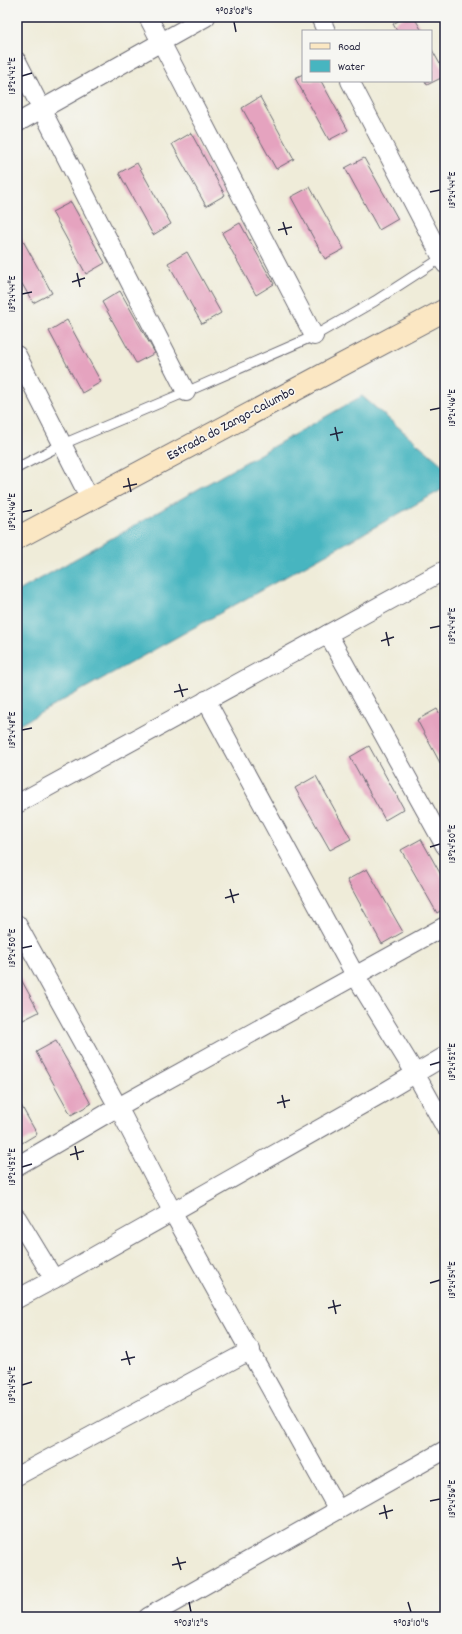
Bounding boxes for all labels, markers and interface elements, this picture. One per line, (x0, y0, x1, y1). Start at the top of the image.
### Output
text: 9°03'08"S (215, 5, 253, 19)
legend (302, 30, 432, 82)
text: Road (338, 39, 360, 56)
text: 13°24'42"E (6, 57, 20, 94)
text: Water (338, 59, 365, 76)
text: 13°24'44"E (446, 171, 460, 208)
text: 13°24'44"E (6, 275, 20, 312)
street label: Estrada do Zango-Calumbo (163, 382, 299, 466)
text: 13°24'46"E (446, 389, 460, 427)
text: 13°24'46"E (6, 493, 20, 531)
text: 13°24'48"E (446, 607, 460, 644)
text: 13°24'48"E (6, 711, 20, 748)
text: 13°24'50"E (446, 824, 460, 863)
text: 13°24'50"E (6, 928, 20, 967)
text: 13°24'52"E (446, 1043, 460, 1081)
text: 13°24'52"E (6, 1148, 20, 1186)
text: 13°24'54"E (446, 1261, 460, 1299)
text: 13°24'54"E (6, 1366, 20, 1404)
text: 13°24'56"E (446, 1480, 460, 1518)
text: 9°03'12"S (174, 1617, 208, 1631)
text: 9°03'10"S (393, 1617, 429, 1631)

